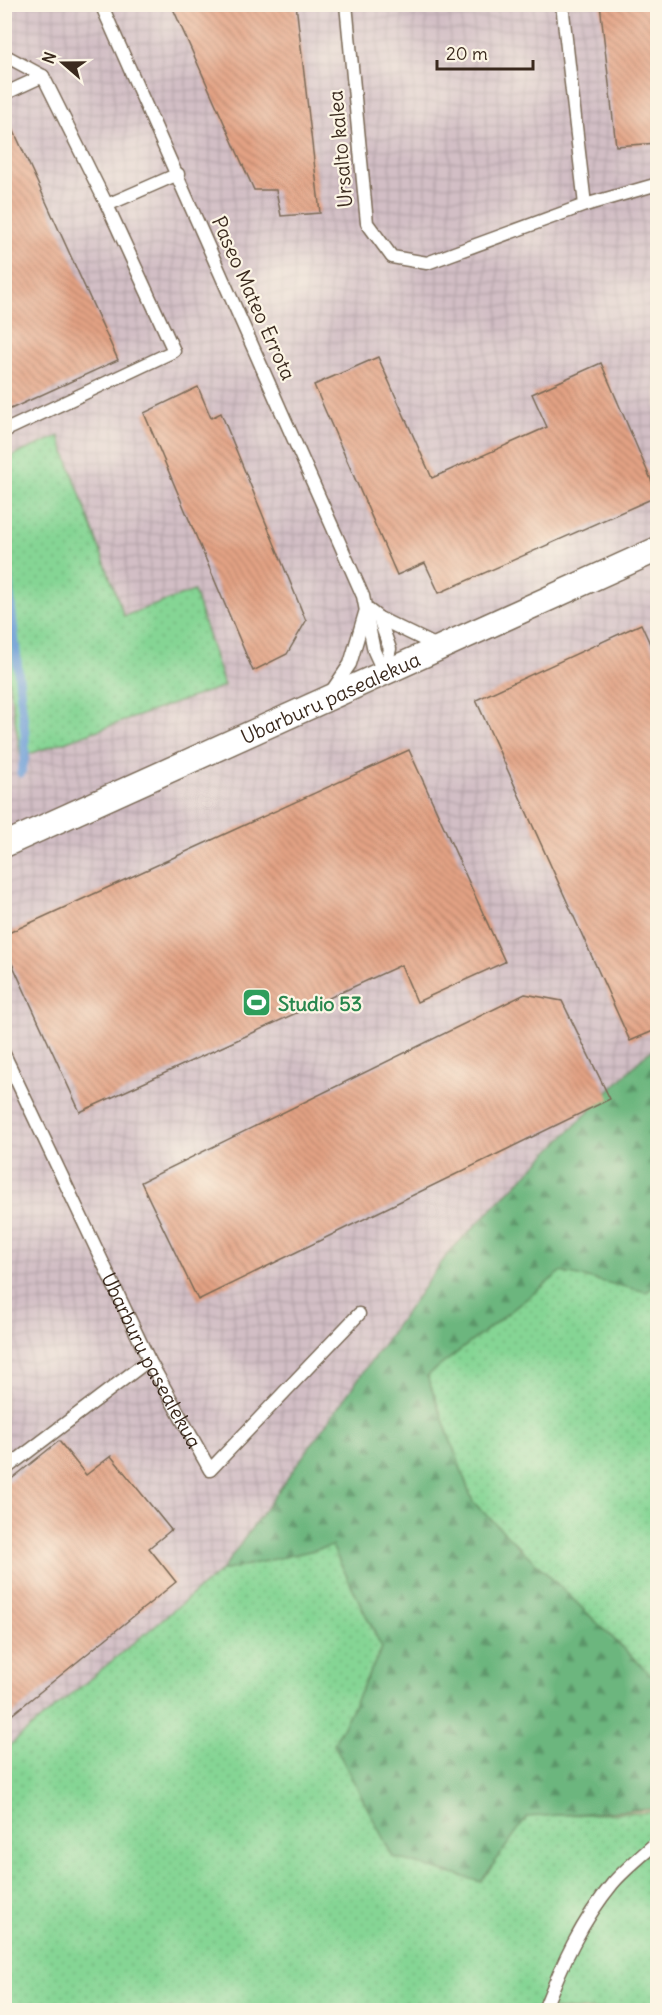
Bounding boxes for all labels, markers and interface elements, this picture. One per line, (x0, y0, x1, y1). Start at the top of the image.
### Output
north arrow (33, 33, 93, 93)
scale bar (437, 33, 533, 71)
text: 20 m (446, 42, 488, 65)
text: N (38, 49, 60, 66)
street label: Ursalto kalea (322, 89, 358, 209)
street label: Paseo Mateo Errota (207, 212, 301, 384)
street label: Ubarburu pasealekua (237, 646, 424, 749)
sports icon: Studio 53 (241, 987, 273, 1019)
place label: Studio 53 (278, 991, 362, 1016)
street label: Ubarburu pasealekua (97, 1268, 208, 1452)

